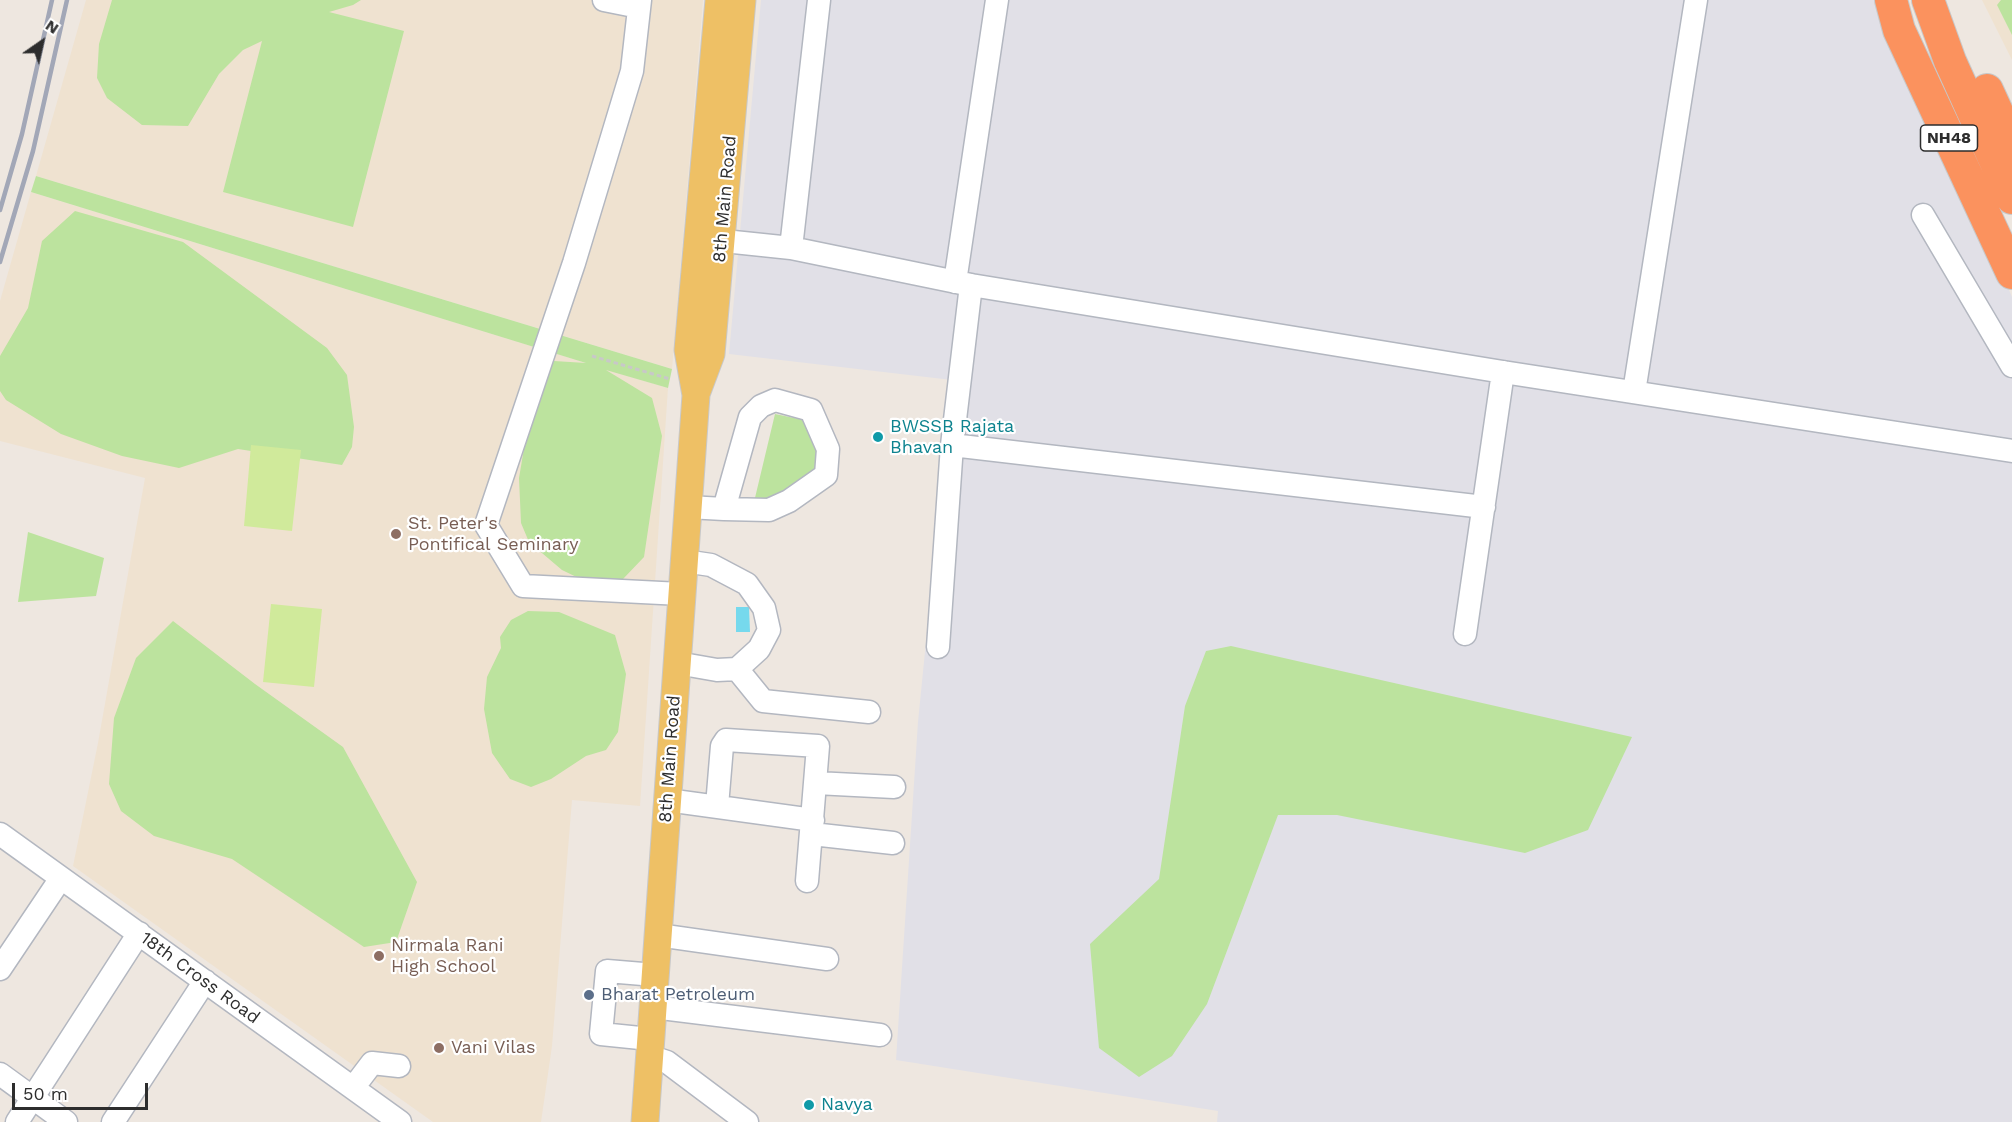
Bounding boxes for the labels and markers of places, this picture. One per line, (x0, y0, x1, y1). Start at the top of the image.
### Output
place label: BWSSB Rajata Bhavan (890, 416, 1014, 458)
marker: BWSSB Rajata Bhavan (871, 430, 885, 444)
place label: St. Peter's Pontifical Seminary (408, 513, 579, 556)
marker: St. Peter's Pontifical Seminary (389, 527, 403, 541)
place label: Nirmala Rani High School (391, 935, 504, 978)
marker: Nirmala Rani High School (372, 949, 386, 963)
place label: Bharat Petroleum (601, 984, 755, 1006)
marker: Bharat Petroleum (582, 988, 596, 1002)
place label: Vani Vilas (451, 1037, 535, 1059)
marker: Vani Vilas (432, 1041, 446, 1055)
place label: Navya (821, 1094, 873, 1116)
marker: Navya (802, 1098, 816, 1112)

